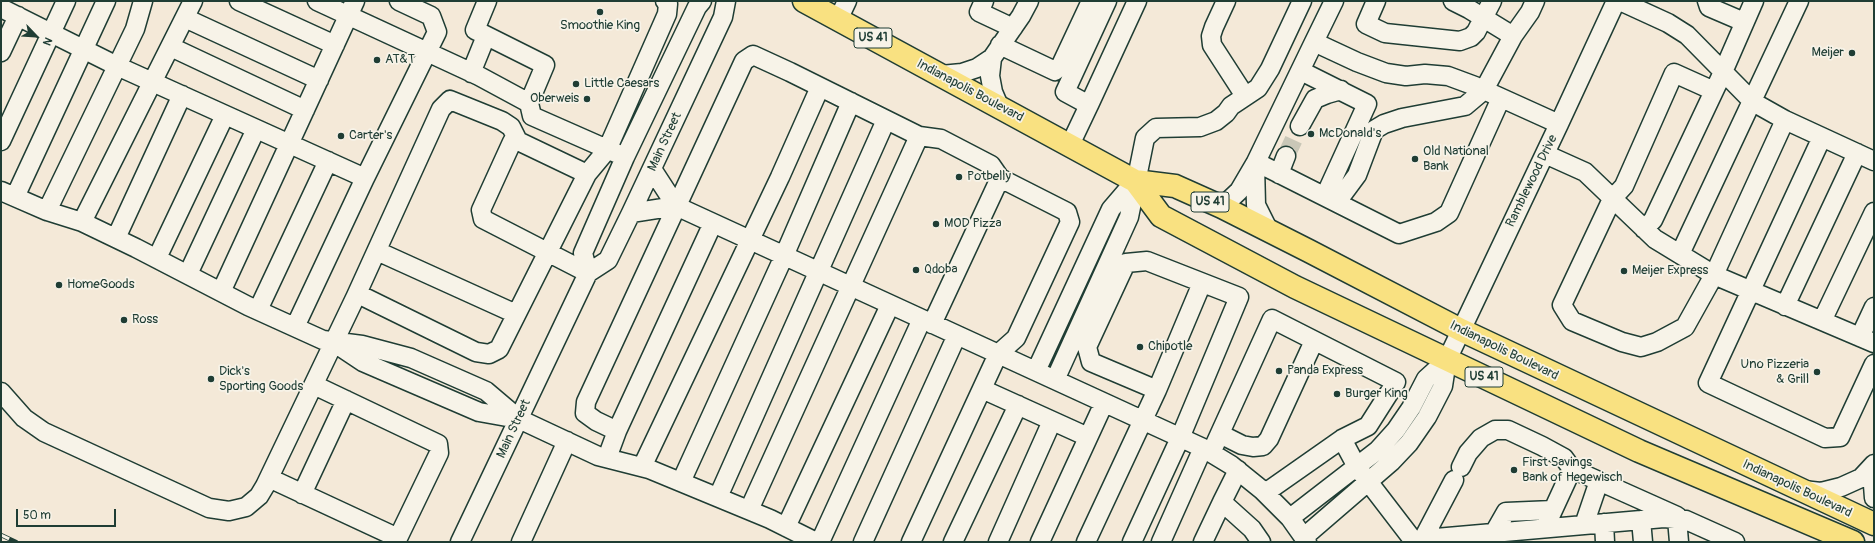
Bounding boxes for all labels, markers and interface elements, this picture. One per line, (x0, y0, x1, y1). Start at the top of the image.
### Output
marker: Smoothie King (595, 7, 605, 17)
north arrow (16, 16, 56, 56)
place label: Smoothie King (560, 18, 640, 34)
road number: US 41 (854, 28, 892, 48)
text: N (40, 35, 55, 47)
place label: Meijer (1812, 45, 1844, 61)
marker: Meijer (1847, 48, 1857, 58)
place label: AT&T (385, 52, 415, 68)
marker: AT&T (372, 55, 382, 65)
street label: Indianapolis Boulevard (914, 56, 1026, 126)
place label: Little Caesars (584, 76, 659, 92)
marker: Little Caesars (571, 79, 581, 89)
place label: Oberweis (530, 91, 579, 107)
marker: Oberweis (582, 94, 592, 104)
street label: Main Street (645, 110, 685, 174)
place label: McDonald's (1319, 126, 1381, 142)
place label: Carter's (349, 128, 392, 144)
marker: McDonald's (1306, 129, 1316, 139)
marker: Carter's (336, 131, 346, 141)
street label: Ramblewood Drive (1503, 132, 1561, 230)
place label: Old National Bank (1423, 144, 1489, 175)
marker: Old National Bank (1410, 154, 1420, 164)
place label: Potbelly (967, 169, 1011, 185)
marker: Potbelly (954, 172, 964, 182)
road number: US 41 (1191, 192, 1229, 212)
place label: MOD Pizza (944, 216, 1002, 232)
marker: MOD Pizza (931, 219, 941, 229)
place label: Qdoba (924, 262, 957, 278)
place label: Meijer Express (1632, 263, 1708, 279)
marker: Qdoba (911, 265, 921, 275)
marker: Meijer Express (1619, 266, 1629, 276)
place label: HomeGoods (67, 277, 135, 293)
marker: HomeGoods (54, 280, 64, 290)
place label: Ross (132, 312, 158, 328)
marker: Ross (119, 315, 129, 325)
street label: Indianapolis Boulevard (1447, 318, 1561, 384)
place label: Chipotle (1148, 339, 1192, 355)
marker: Chipotle (1135, 342, 1145, 352)
place label: Uno Pizzeria & Grill (1741, 357, 1809, 388)
place label: Panda Express (1287, 363, 1363, 379)
place label: Dick's Sporting Goods (219, 364, 303, 395)
marker: Panda Express (1274, 366, 1284, 376)
road number: US 41 (1465, 367, 1503, 387)
marker: Uno Pizzeria & Grill (1812, 367, 1822, 377)
marker: Dick's Sporting Goods (206, 374, 216, 384)
place label: Burger King (1345, 386, 1408, 402)
marker: Burger King (1332, 389, 1342, 399)
street label: Main Street (494, 397, 534, 461)
place label: First Savings Bank of Hegewisch (1522, 455, 1622, 486)
street label: Indianapolis Boulevard (1740, 457, 1854, 521)
marker: First Savings Bank of Hegewisch (1509, 465, 1519, 475)
scale bar (18, 501, 118, 527)
text: 50 m (23, 508, 51, 523)

